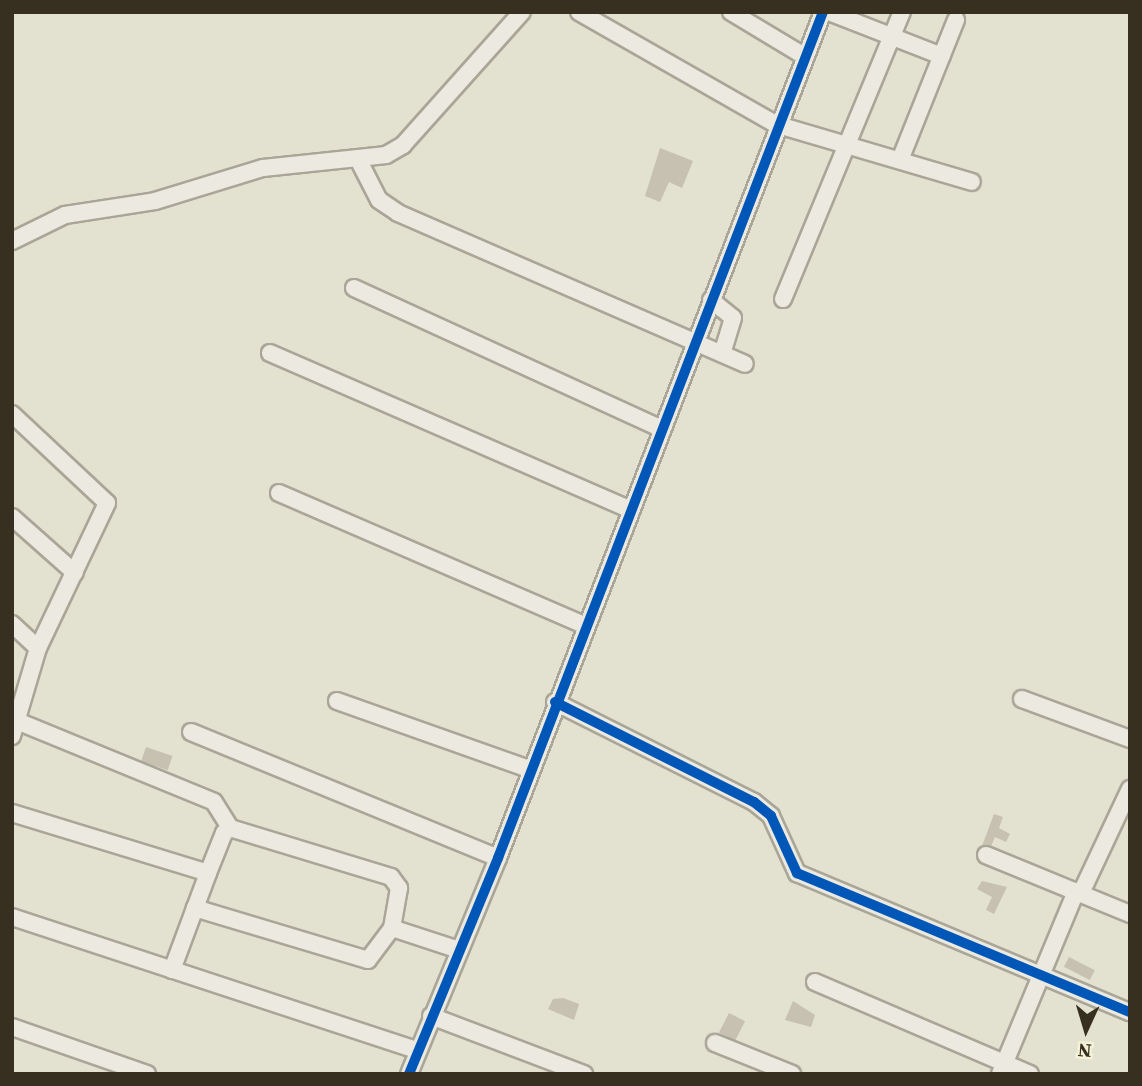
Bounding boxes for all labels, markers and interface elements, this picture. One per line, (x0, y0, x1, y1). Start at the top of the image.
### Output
north arrow (1051, 995, 1121, 1065)
text: N (1077, 1037, 1092, 1064)

